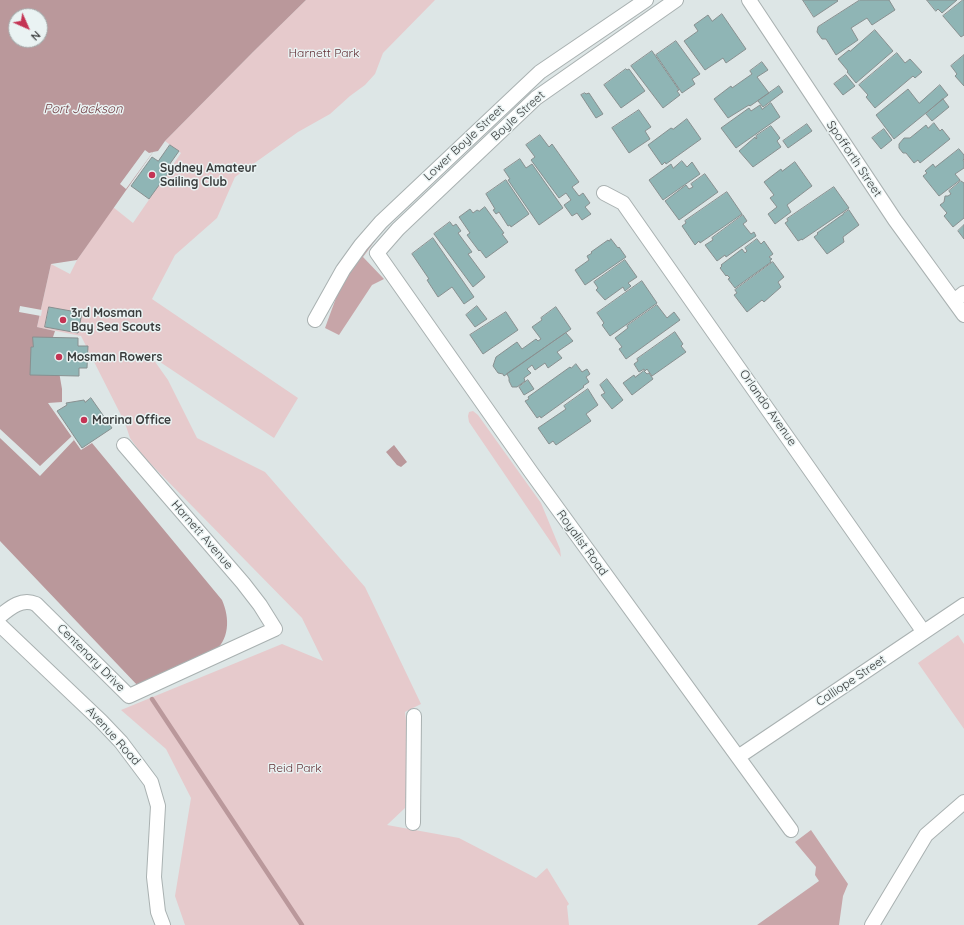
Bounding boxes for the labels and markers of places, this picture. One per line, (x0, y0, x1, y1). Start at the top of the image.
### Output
place label: Sydney Amateur Sailing Club (160, 161, 257, 189)
marker: Sydney Amateur Sailing Club (147, 170, 157, 180)
place label: 3rd Mosman Bay Sea Scouts (71, 306, 161, 334)
marker: 3rd Mosman Bay Sea Scouts (58, 315, 68, 325)
place label: Mosman Rowers (67, 350, 162, 364)
marker: Mosman Rowers (54, 352, 64, 362)
place label: Marina Office (92, 413, 171, 427)
marker: Marina Office (79, 415, 89, 425)

